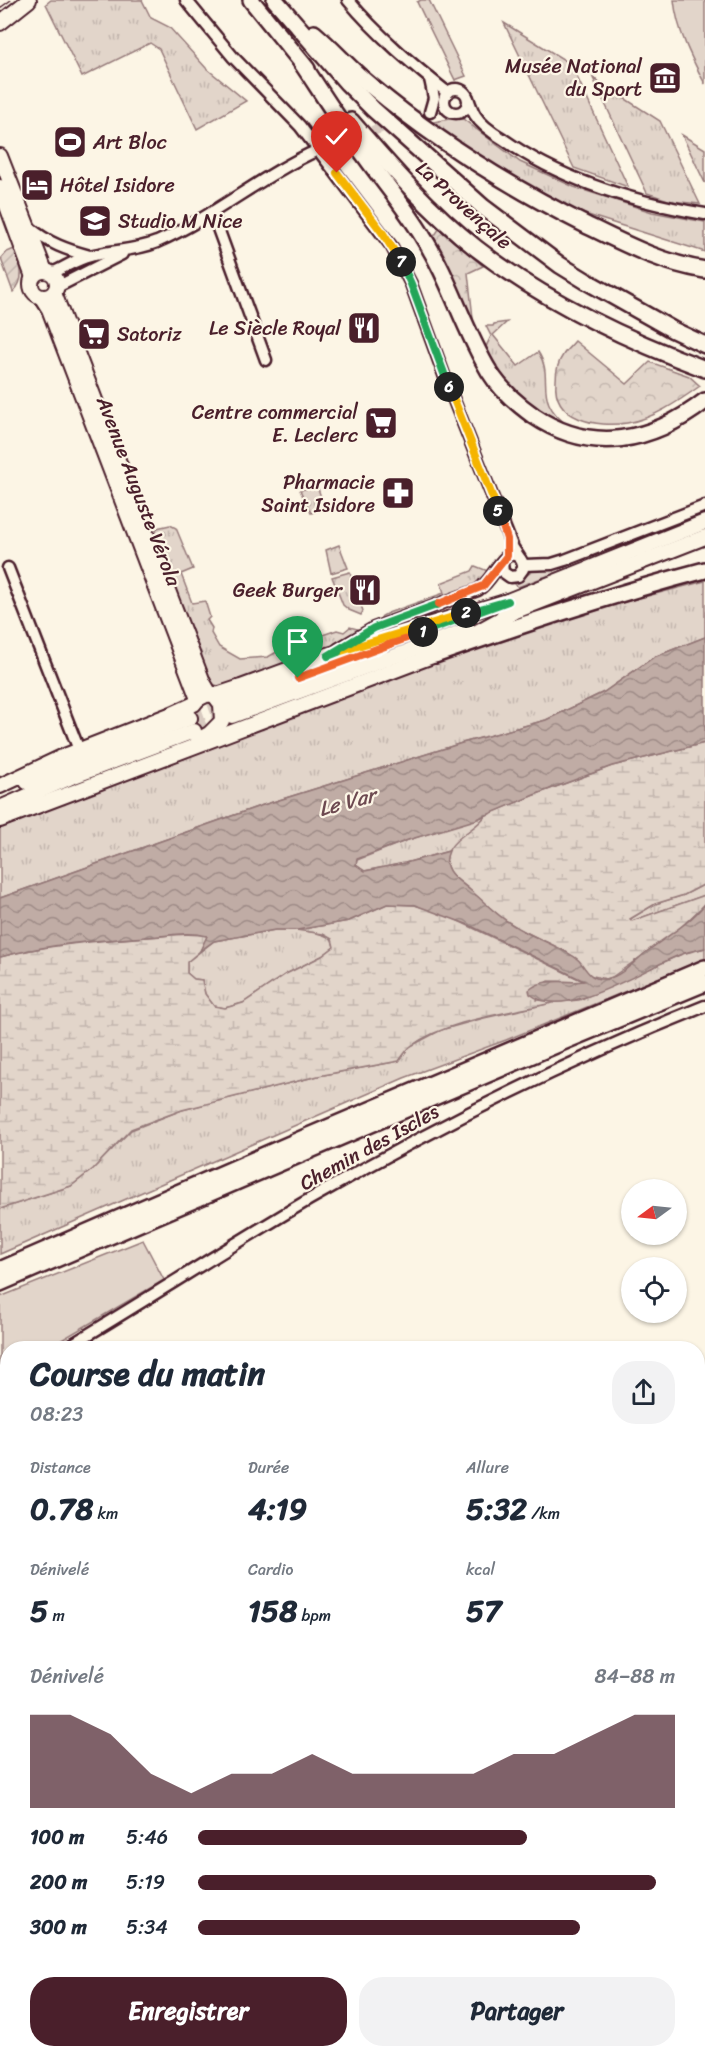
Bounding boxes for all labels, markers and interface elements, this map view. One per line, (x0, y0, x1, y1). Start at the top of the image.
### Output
place label: Musée National du Sport (505, 49, 643, 107)
museum icon: Musée National du Sport (647, 60, 683, 96)
pin (311, 111, 362, 173)
icon: check (320, 120, 353, 153)
sports icon: Art Bloc (52, 124, 88, 160)
place label: Art Bloc (92, 125, 167, 160)
street label: La Provençale (407, 152, 520, 259)
hotel icon: Hôtel Isidore (19, 167, 55, 203)
place label: Hôtel Isidore (60, 168, 175, 203)
school or university icon: Studio M Nice (77, 203, 113, 239)
place label: Studio M Nice (118, 204, 243, 239)
pin: 7 (386, 247, 416, 277)
text: 7 (396, 247, 406, 276)
restaurant icon: Le Siècle Royal (346, 310, 382, 346)
place label: Le Siècle Royal (209, 311, 342, 346)
supermarket icon: Satoriz (76, 316, 112, 352)
place label: Satoriz (117, 317, 182, 352)
pin: 6 (434, 372, 464, 402)
text: 6 (444, 372, 454, 401)
street label: Avenue Auguste Vérola (86, 390, 191, 592)
place label: Centre commercial E. Leclerc (192, 395, 358, 453)
supermarket icon: Centre commercial E. Leclerc (363, 405, 399, 441)
place label: Pharmacie Saint Isidore (261, 465, 375, 523)
pharmacy icon: Pharmacie Saint Isidore (380, 475, 416, 511)
pin: 5 (483, 496, 513, 526)
text: 5 (493, 496, 503, 525)
restaurant icon: Geek Burger (347, 572, 383, 608)
place label: Geek Burger (233, 573, 344, 608)
pin: 2 (451, 598, 481, 628)
text: 2 (461, 598, 471, 627)
pin (272, 616, 323, 678)
pin: 1 (408, 617, 438, 647)
text: 1 (420, 617, 426, 646)
icon: arrive (281, 625, 314, 658)
water label: Le Var (314, 775, 384, 828)
street label: Chemin des Iscles (293, 1094, 446, 1200)
north arrow (621, 1179, 687, 1245)
map controls (621, 1179, 687, 1323)
button: locate (621, 1257, 687, 1323)
text: Course du matin (30, 1345, 265, 1403)
button: share (612, 1361, 675, 1424)
text: 08:23 (30, 1397, 83, 1432)
text: Distance (30, 1453, 91, 1482)
text: Durée (248, 1453, 289, 1482)
text: Allure (466, 1453, 509, 1482)
text: 0.78 (30, 1482, 93, 1536)
text: 4:19 (248, 1482, 307, 1536)
text: 5:32 (466, 1482, 527, 1536)
text: km (93, 1499, 118, 1528)
text: /km (527, 1499, 560, 1528)
text: Dénivelé (30, 1555, 89, 1584)
text: Cardio (248, 1555, 293, 1584)
text: kcal (466, 1555, 495, 1584)
text: 5 (30, 1584, 48, 1638)
text: 158 (248, 1584, 297, 1638)
text: 57 (466, 1584, 501, 1638)
text: m (48, 1601, 65, 1630)
text: bpm (297, 1601, 331, 1630)
text: Dénivelé (30, 1659, 104, 1694)
text: 84–88 m (594, 1659, 675, 1694)
text: 100 m (30, 1820, 84, 1855)
text: 5:46 (126, 1820, 168, 1855)
text: 200 m (30, 1865, 87, 1900)
text: 5:19 (126, 1865, 165, 1900)
text: 300 m (30, 1910, 87, 1945)
text: 5:34 (126, 1910, 168, 1945)
button: Enregistrer (30, 1977, 347, 2046)
button: Partager (359, 1977, 675, 2046)

